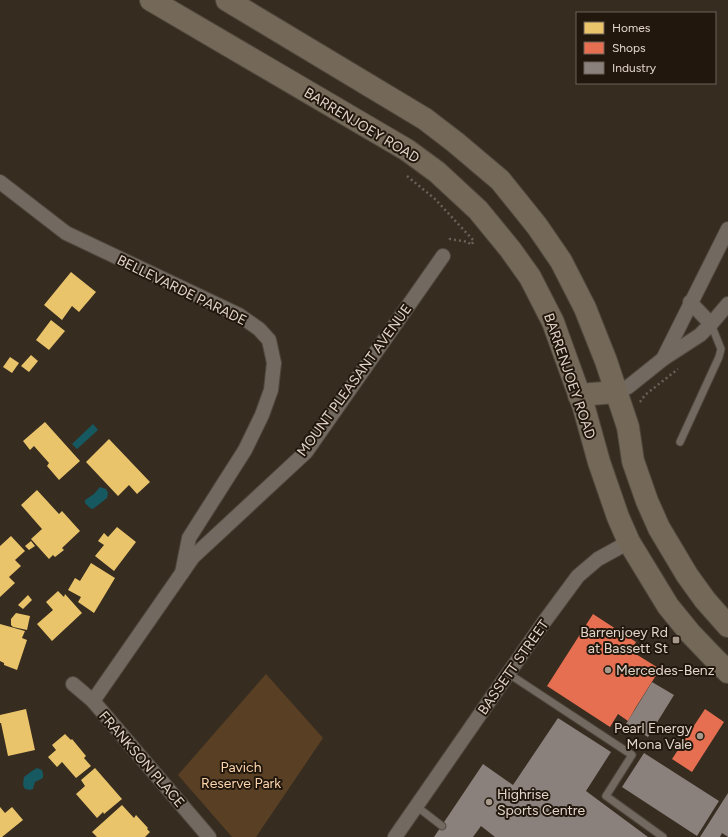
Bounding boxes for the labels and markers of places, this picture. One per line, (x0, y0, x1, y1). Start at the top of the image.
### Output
place label: Barrenjoey Rd at Bassett St (580, 624, 668, 657)
marker: Barrenjoey Rd at Bassett St (671, 635, 681, 645)
place label: Mercedes-Benz (616, 662, 715, 679)
marker: Mercedes-Benz (603, 665, 613, 675)
place label: Pearl Energy Mona Vale (614, 720, 693, 753)
marker: Pearl Energy Mona Vale (695, 731, 705, 741)
place label: Highrise Sports Centre (497, 786, 586, 819)
marker: Highrise Sports Centre (484, 797, 494, 807)

